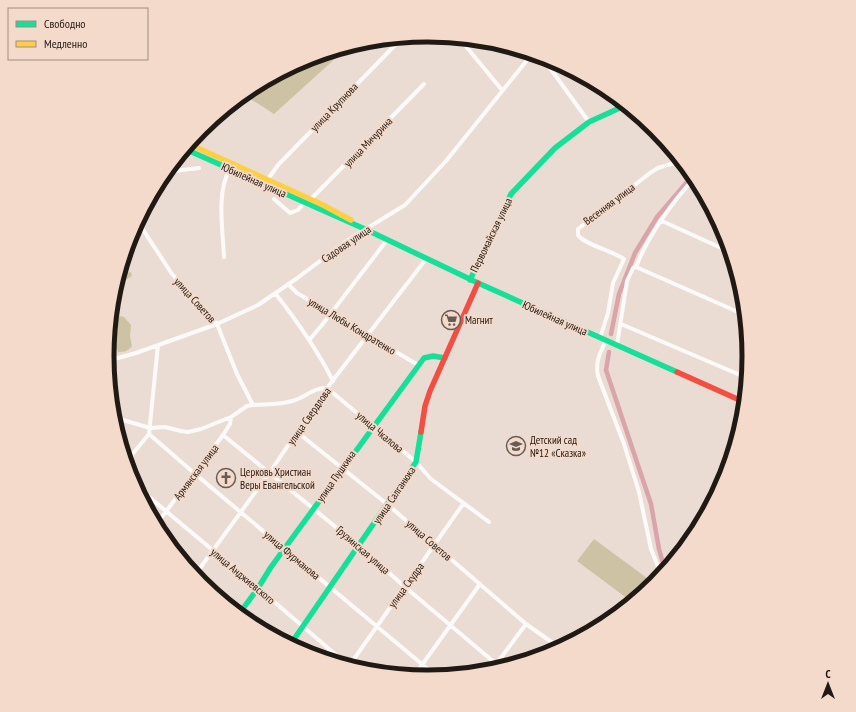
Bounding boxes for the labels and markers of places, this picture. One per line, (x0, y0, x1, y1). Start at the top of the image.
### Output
supermarket icon: Магнит (440, 309, 462, 331)
place label: Магнит (465, 313, 493, 327)
place label: Детский сад №12 «Сказка» (530, 433, 586, 460)
school or university icon: Детский сад №12 «Сказка» (505, 435, 527, 457)
place label: Церковь Христиан Веры Евангельской (240, 465, 315, 492)
church icon: Церковь Христиан Веры Евангельской (215, 467, 237, 489)

